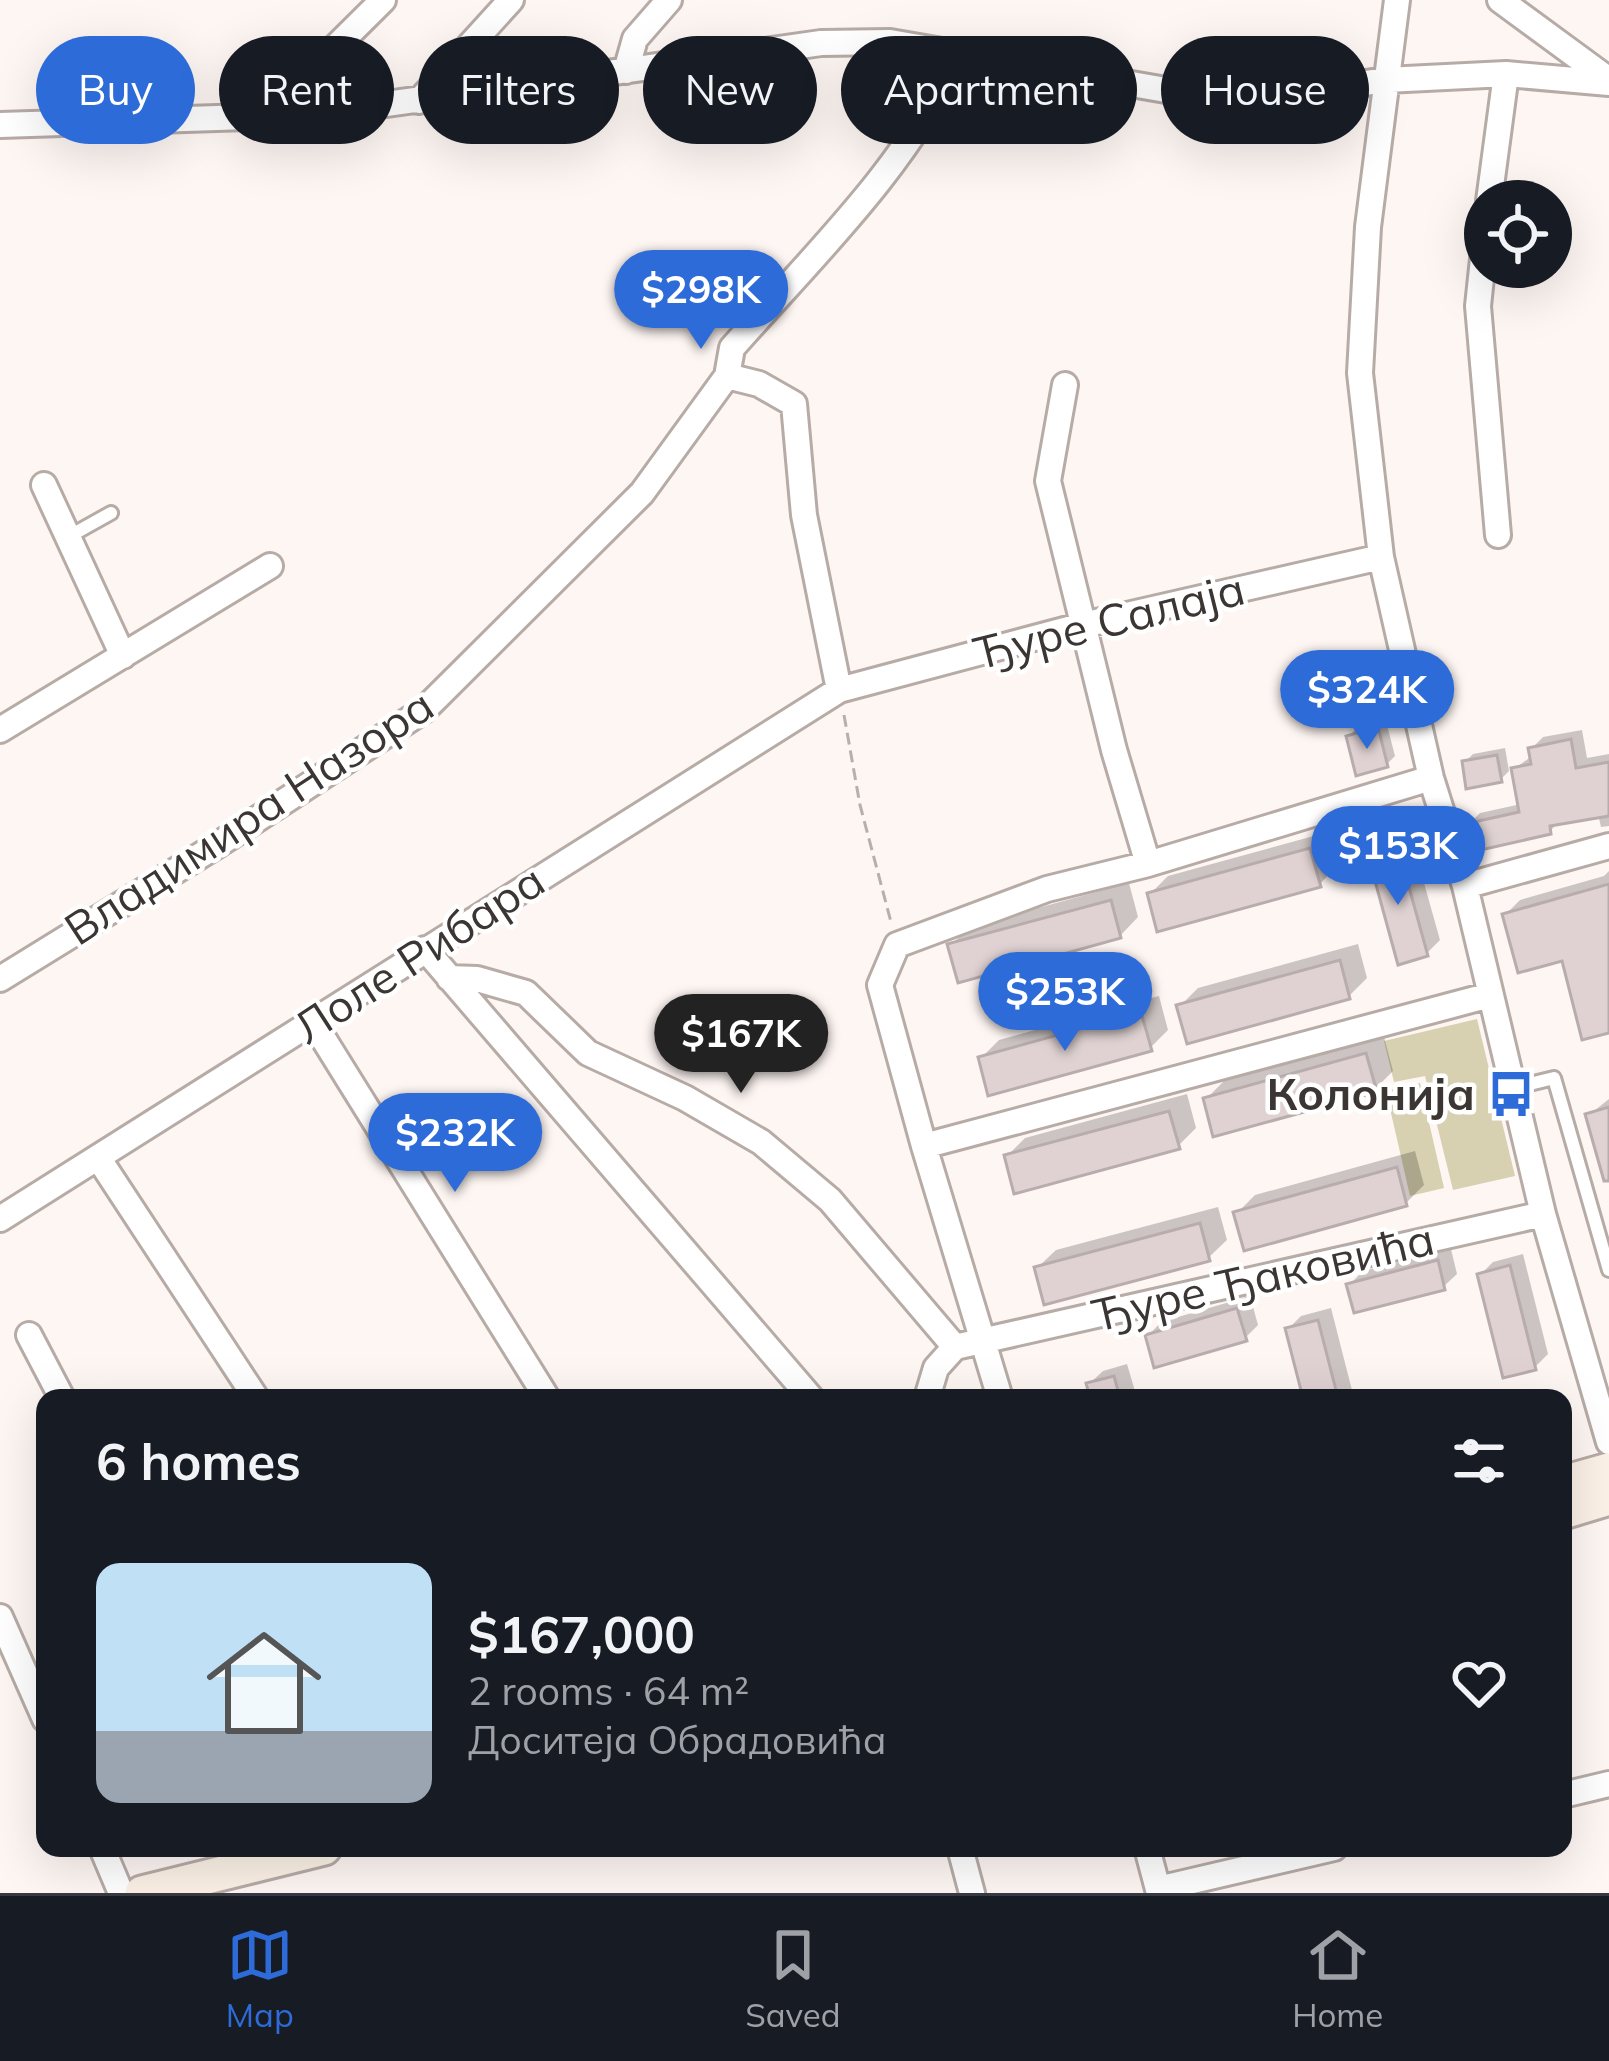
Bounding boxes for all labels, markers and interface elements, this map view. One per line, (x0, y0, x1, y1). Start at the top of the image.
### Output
chip: Buy (36, 36, 195, 144)
chip: Rent (219, 36, 394, 144)
chip: Filters (418, 36, 619, 144)
chip: New (643, 36, 817, 144)
chip: Apartment (841, 36, 1137, 144)
chip: House (1161, 36, 1369, 144)
map controls (1464, 180, 1572, 288)
button: locate (1464, 180, 1572, 288)
pin: $298K (617, 250, 785, 352)
text: $298K (641, 264, 761, 313)
street label: Ђуре Салаја (967, 559, 1250, 681)
pin: $324K (1283, 650, 1451, 752)
text: $324K (1307, 664, 1427, 713)
street label: Владимира Назора (54, 676, 443, 956)
pin: $153K (1314, 806, 1482, 908)
text: $153K (1338, 820, 1458, 869)
street label: Лоле Рибара (283, 851, 554, 1055)
pin: $253K (981, 952, 1149, 1054)
text: $253K (1005, 966, 1125, 1015)
pin: $167K (657, 994, 825, 1096)
text: $167K (681, 1008, 801, 1057)
place label: Колонија (1266, 1065, 1475, 1121)
bus stop icon: Колонија (1486, 1069, 1536, 1119)
pin: $232K (371, 1093, 539, 1195)
text: $232K (395, 1107, 515, 1156)
street label: Ђуре Ђаковића (1086, 1209, 1439, 1343)
icon: filters (1446, 1428, 1512, 1494)
text: 6 homes (96, 1429, 301, 1493)
text: $167,000 (468, 1602, 695, 1666)
icon: home (192, 1611, 336, 1755)
icon: heart (1446, 1650, 1512, 1716)
text: 2 rooms · 64 m² (468, 1666, 749, 1715)
text: Доситеја Обрадовића (468, 1715, 886, 1764)
tab: Map (226, 1922, 294, 2035)
tab: Saved (745, 1922, 841, 2035)
tab: Home (1292, 1922, 1383, 2035)

